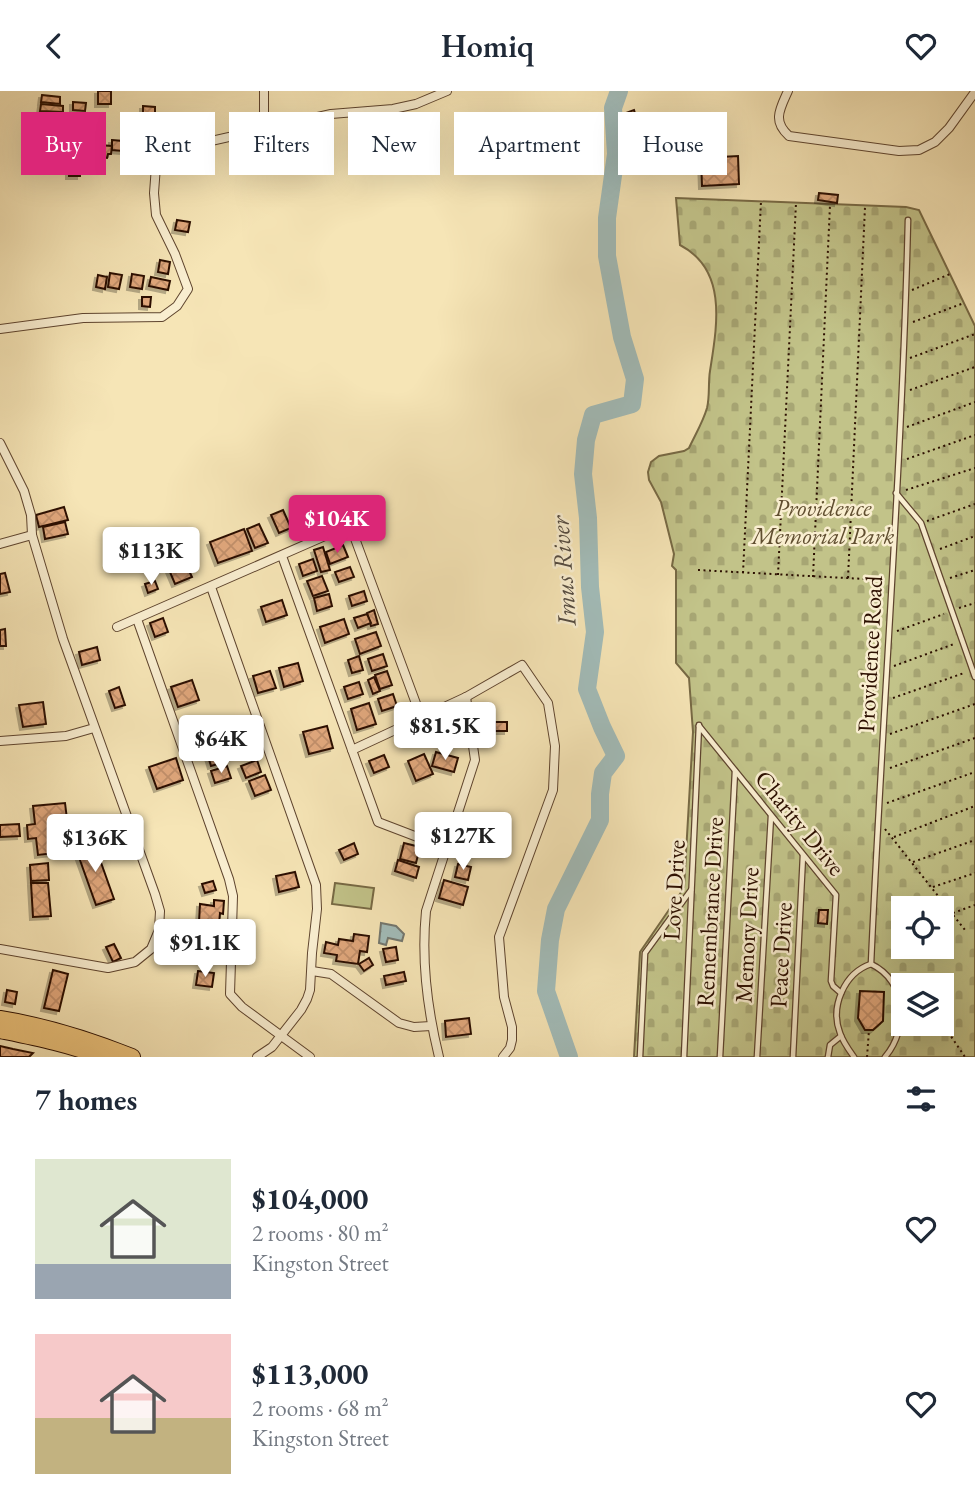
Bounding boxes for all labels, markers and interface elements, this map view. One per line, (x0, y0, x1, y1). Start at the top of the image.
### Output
text: Homiq (441, 25, 534, 67)
icon: back (35, 27, 73, 65)
icon: heart (902, 27, 940, 65)
chip: Buy (21, 112, 106, 175)
chip: Rent (120, 112, 215, 175)
chip: Filters (229, 112, 334, 175)
chip: New (348, 112, 440, 175)
chip: Apartment (454, 112, 604, 175)
chip: House (618, 112, 727, 175)
park label: Providence Memorial Park (750, 492, 895, 551)
pin: $104K (288, 496, 386, 555)
text: $104K (305, 503, 369, 533)
water label: Imus River (542, 514, 584, 628)
pin: $113K (102, 527, 200, 587)
text: $113K (119, 535, 183, 565)
street label: Providence Road (850, 574, 889, 733)
pin: $81.5K (388, 703, 502, 762)
text: $81.5K (410, 710, 480, 740)
pin: $64K (180, 715, 262, 775)
text: $64K (195, 723, 247, 753)
street label: Charity Drive (748, 764, 852, 882)
pin: $127K (414, 813, 512, 872)
pin: $136K (46, 815, 144, 874)
street label: Remembrance Drive (689, 816, 730, 1008)
text: $127K (431, 820, 495, 850)
text: $136K (63, 822, 127, 852)
street label: Love Drive (655, 839, 692, 941)
street label: Memory Drive (727, 866, 766, 1004)
map controls (891, 896, 954, 1036)
button: locate (891, 896, 954, 959)
street label: Peace Drive (762, 901, 799, 1009)
pin: $91.1K (148, 919, 262, 979)
text: $91.1K (170, 927, 240, 957)
button: layers (891, 973, 954, 1036)
text: 7 homes (35, 1080, 137, 1119)
icon: filters (902, 1080, 940, 1118)
text: $104,000 (252, 1179, 368, 1218)
icon: home (91, 1187, 175, 1271)
icon: heart (902, 1210, 940, 1248)
text: 2 rooms · 80 m² (252, 1218, 389, 1248)
text: Kingston Street (252, 1248, 389, 1278)
text: $113,000 (252, 1354, 368, 1393)
icon: home (91, 1362, 175, 1446)
icon: heart (902, 1385, 940, 1423)
text: 2 rooms · 68 m² (252, 1393, 389, 1423)
text: Kingston Street (252, 1423, 389, 1453)

